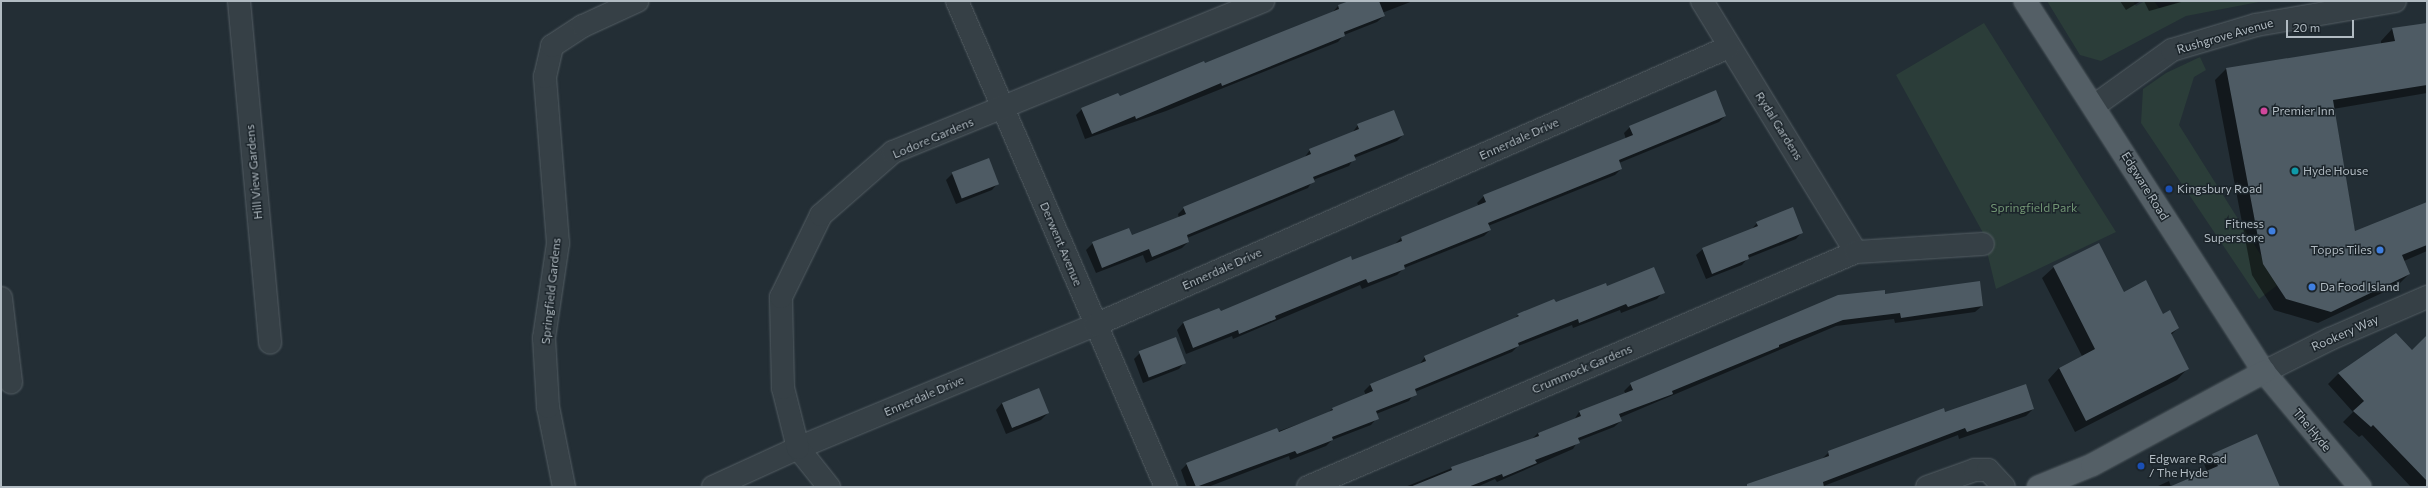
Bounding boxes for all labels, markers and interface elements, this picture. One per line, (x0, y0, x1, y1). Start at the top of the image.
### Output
scale bar (2288, 12, 2356, 38)
street label: Rushgrove Avenue (2175, 15, 2275, 57)
text: 20 m (2293, 20, 2320, 34)
street label: Rydal Gardens (1752, 89, 1806, 163)
place label: Premier Inn (2272, 104, 2335, 118)
marker: Premier Inn (2259, 106, 2269, 116)
street label: Lodore Gardens (890, 114, 976, 162)
street label: Ennerdale Drive (1477, 115, 1561, 163)
street label: Hill View Gardens (243, 124, 265, 220)
street label: Edgware Road (2118, 149, 2172, 223)
place label: Hyde House (2303, 164, 2368, 178)
marker: Hyde House (2290, 166, 2300, 176)
place label: Kingsbury Road (2177, 182, 2262, 196)
marker: Kingsbury Road (2164, 184, 2174, 194)
street label: Derwent Avenue (1037, 200, 1085, 288)
park label: Springfield Park (1991, 201, 2077, 215)
place label: Fitness Superstore (2204, 217, 2264, 245)
marker: Fitness Superstore (2267, 226, 2277, 236)
street label: Springfield Gardens (538, 237, 564, 345)
place label: Topps Tiles (2311, 243, 2372, 257)
street label: Ennerdale Drive (1180, 245, 1264, 293)
marker: Topps Tiles (2375, 245, 2385, 255)
place label: Da Food Island (2320, 280, 2400, 294)
marker: Da Food Island (2307, 282, 2317, 292)
street label: Rookery Way (2309, 312, 2381, 354)
street label: Crummock Gardens (1530, 341, 1634, 397)
street label: Ennerdale Drive (882, 373, 966, 419)
street label: The Hyde (2290, 406, 2334, 454)
place label: Edgware Road / The Hyde (2149, 452, 2227, 480)
marker: Edgware Road / The Hyde (2136, 461, 2146, 471)

